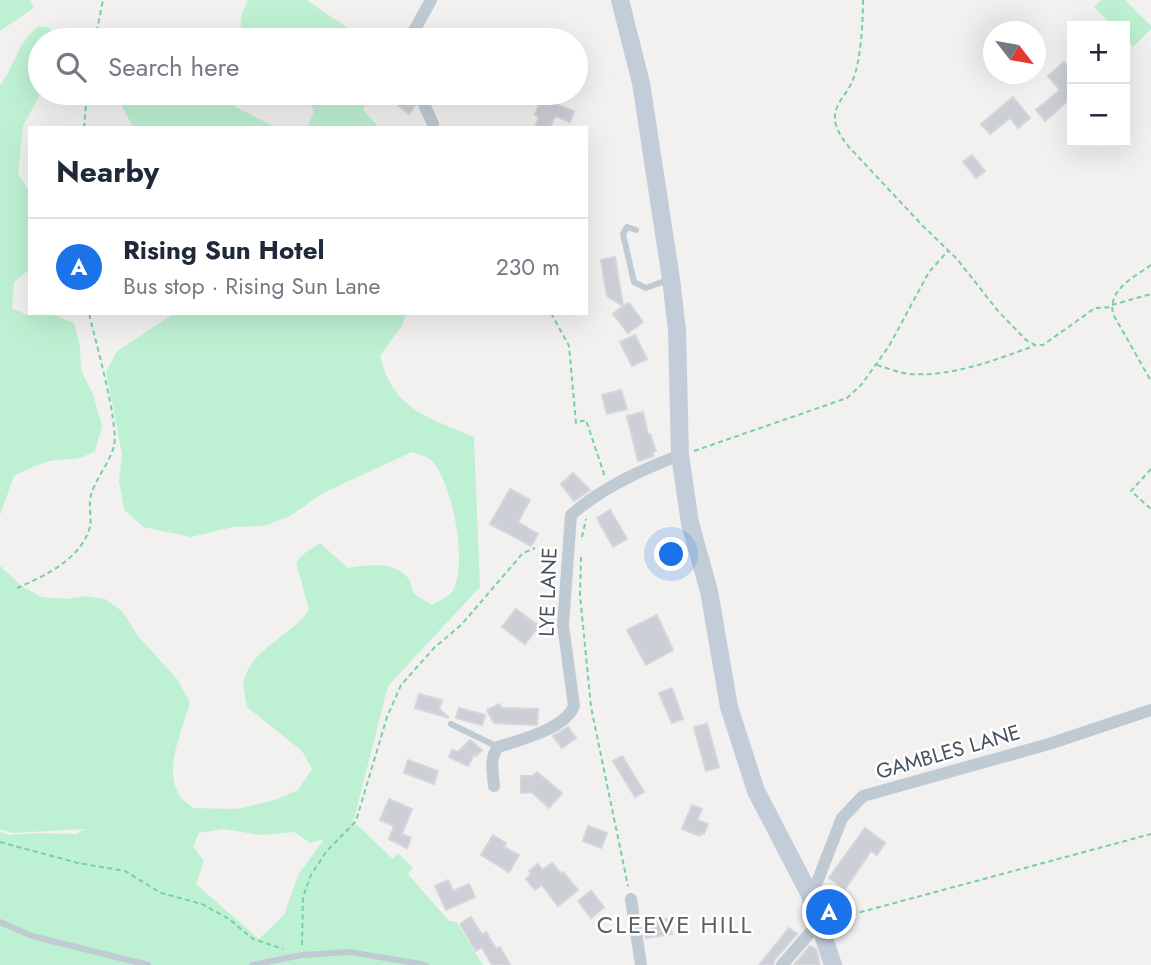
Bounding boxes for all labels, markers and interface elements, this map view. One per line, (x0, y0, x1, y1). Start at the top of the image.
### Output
north arrow (983, 21, 1046, 84)
map controls (1067, 21, 1130, 147)
button: + (1067, 21, 1130, 84)
search box (28, 28, 588, 105)
icon: search (52, 48, 90, 86)
text: Search here (108, 48, 240, 86)
button: − (1067, 84, 1130, 147)
text: Nearby (56, 150, 159, 193)
text: Rising Sun Hotel (123, 231, 325, 269)
text: A (71, 250, 87, 284)
text: 230 m (496, 250, 560, 284)
text: Bus stop · Rising Sun Lane (123, 269, 380, 303)
your location (654, 537, 688, 571)
street label: LYE LANE (531, 547, 565, 637)
street label: GAMBLES LANE (872, 717, 1024, 787)
pin: A (806, 886, 852, 938)
district label: CLEEVE HILL (597, 907, 753, 942)

